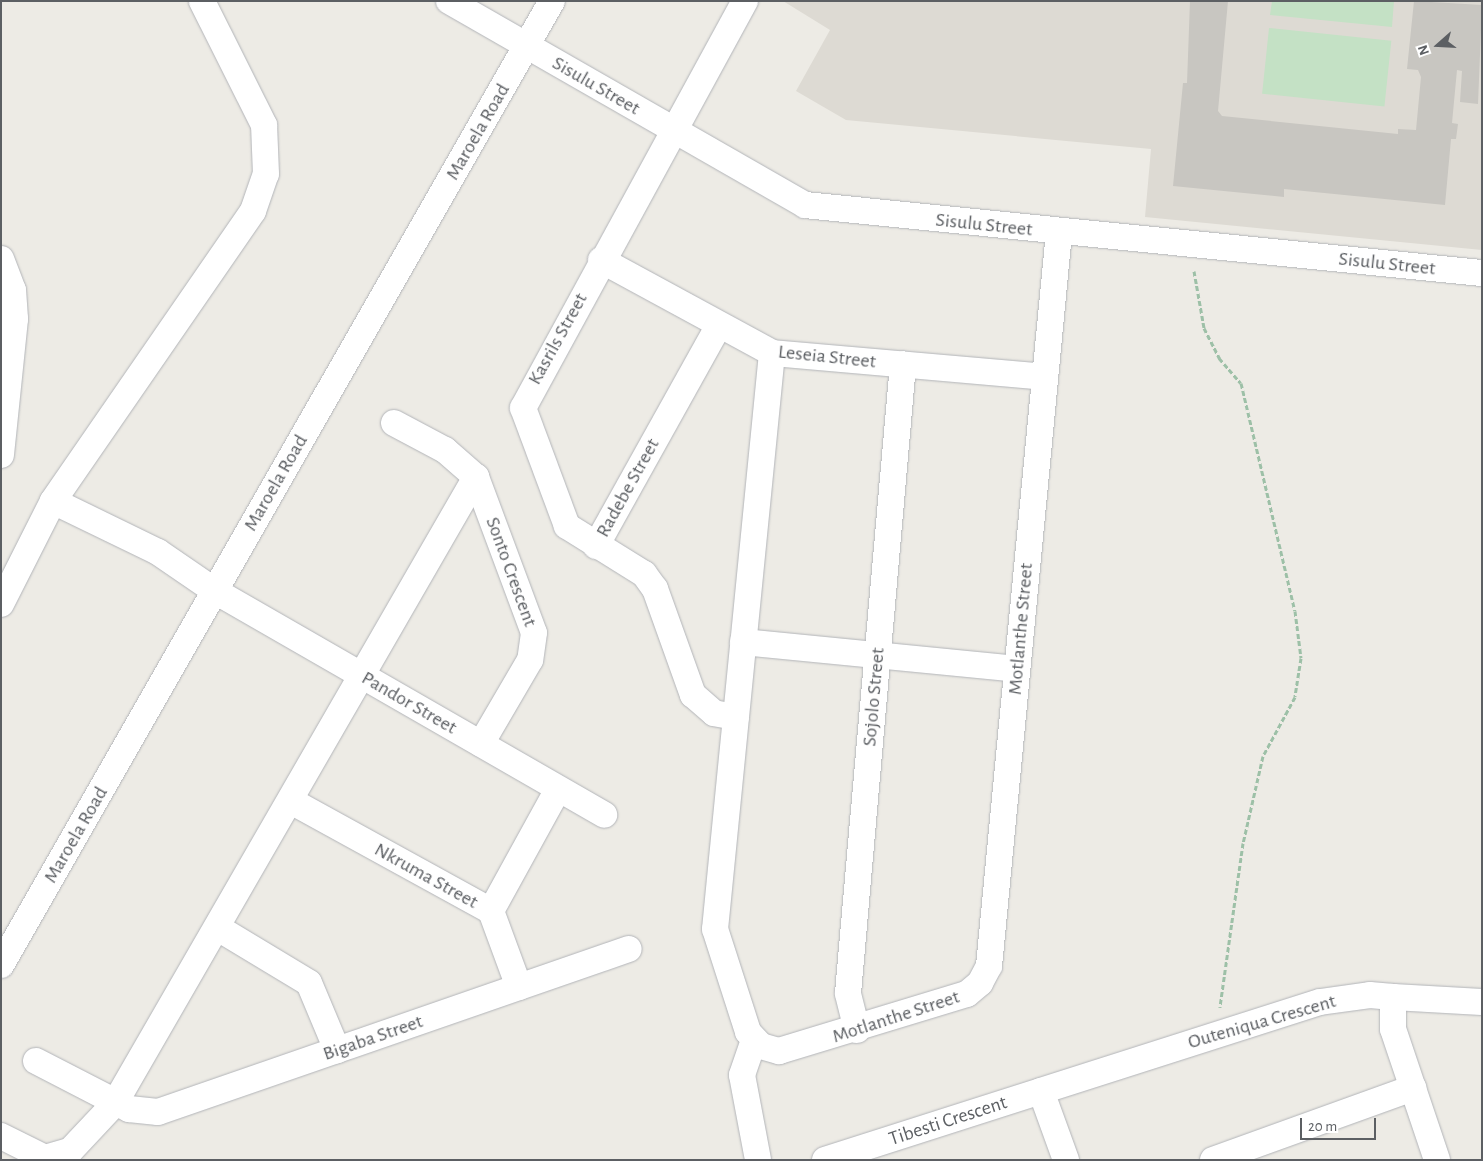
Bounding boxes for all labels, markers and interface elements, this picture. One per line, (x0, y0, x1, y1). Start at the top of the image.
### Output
north arrow (1413, 20, 1463, 70)
text: N (1416, 43, 1432, 57)
street label: Sisulu Street (548, 51, 644, 121)
street label: Maroela Road (441, 80, 515, 184)
street label: Sisulu Street (934, 208, 1034, 242)
street label: Sisulu Street (1337, 247, 1437, 281)
street label: Kasrils Street (523, 289, 593, 389)
street label: Leseia Street (777, 340, 877, 374)
street label: Maroela Road (239, 431, 313, 535)
street label: Radebe Street (591, 434, 665, 542)
street label: Sonto Crescent (480, 514, 542, 630)
street label: Motlanthe Street (1003, 562, 1039, 696)
street label: Sojolo Street (858, 647, 890, 747)
street label: Pandor Street (357, 666, 461, 740)
street label: Maroela Road (39, 783, 113, 887)
street label: Nkruma Street (370, 838, 482, 914)
street label: Motlanthe Street (829, 985, 963, 1049)
street label: Outeniqua Crescent (1185, 989, 1339, 1055)
street label: Bigaba Street (320, 1010, 426, 1066)
street label: Tibesti Crescent (886, 1091, 1010, 1151)
scale bar (1303, 1108, 1379, 1140)
text: 20 m (1308, 1119, 1337, 1134)

